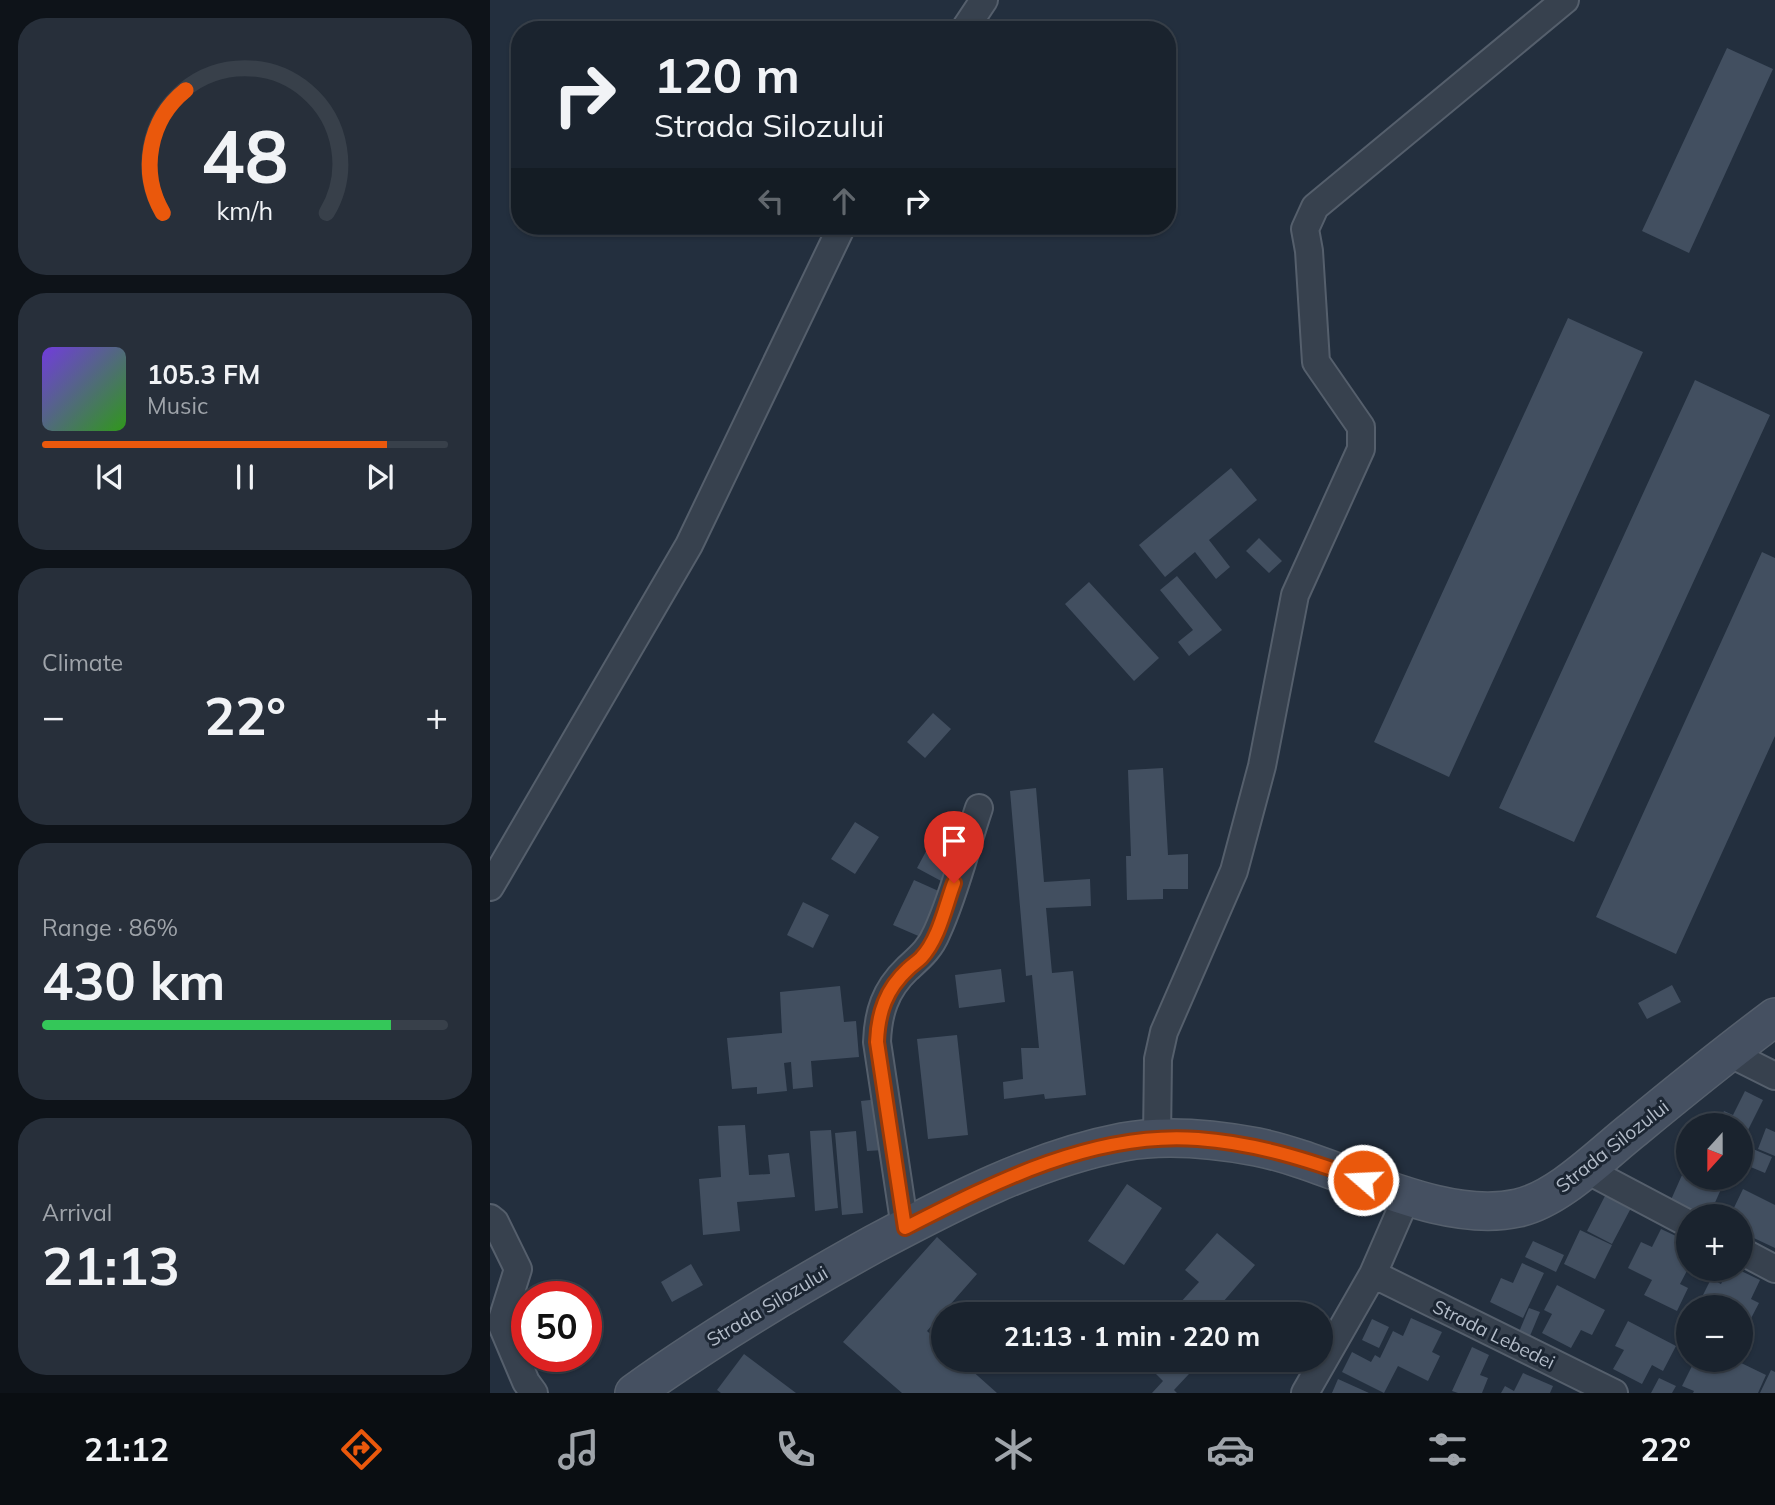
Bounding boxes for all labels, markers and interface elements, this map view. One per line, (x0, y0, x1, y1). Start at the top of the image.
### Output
text: 120 m (654, 44, 800, 105)
icon: right (539, 49, 630, 140)
text: Strada Silozului (654, 105, 885, 145)
text: 48 (201, 110, 289, 201)
icon: left (752, 182, 790, 220)
icon: ahead (825, 182, 863, 220)
icon: right (898, 182, 936, 220)
text: km/h (217, 194, 273, 225)
text: 105.3 FM (147, 358, 260, 391)
text: Music (147, 391, 208, 420)
icon: previous (91, 458, 129, 496)
icon: pause (226, 458, 264, 496)
icon: next (361, 458, 399, 496)
text: Climate (42, 648, 123, 677)
text: 22° (204, 683, 286, 748)
text: − (42, 692, 65, 740)
text: + (425, 692, 448, 740)
pin (924, 811, 984, 883)
icon: arrive (935, 822, 973, 860)
text: Range · 86% (42, 913, 178, 942)
text: 430 km (42, 948, 225, 1013)
street label: Strada Silozului (1551, 1094, 1673, 1198)
north arrow (1676, 1113, 1754, 1190)
map controls (1676, 1113, 1753, 1372)
position arrow (1326, 1143, 1400, 1217)
text: Arrival (42, 1198, 112, 1227)
button: + (1676, 1204, 1753, 1281)
text: 21:13 (42, 1233, 180, 1298)
street label: Strada Silozului (702, 1260, 832, 1352)
speed limit sign: 50 (511, 1281, 602, 1372)
street label: Strada Lebedei (1429, 1294, 1559, 1374)
button: − (1676, 1295, 1753, 1372)
text: 21:13 · 1 min · 220 m (1004, 1320, 1260, 1353)
icon: directions (337, 1425, 386, 1474)
icon: music (554, 1425, 603, 1474)
icon: phone (771, 1425, 820, 1474)
icon: climate (989, 1425, 1038, 1474)
icon: car (1206, 1425, 1255, 1474)
icon: filters (1423, 1425, 1472, 1474)
text: 21:12 (84, 1429, 169, 1469)
text: 22° (1640, 1429, 1691, 1469)

